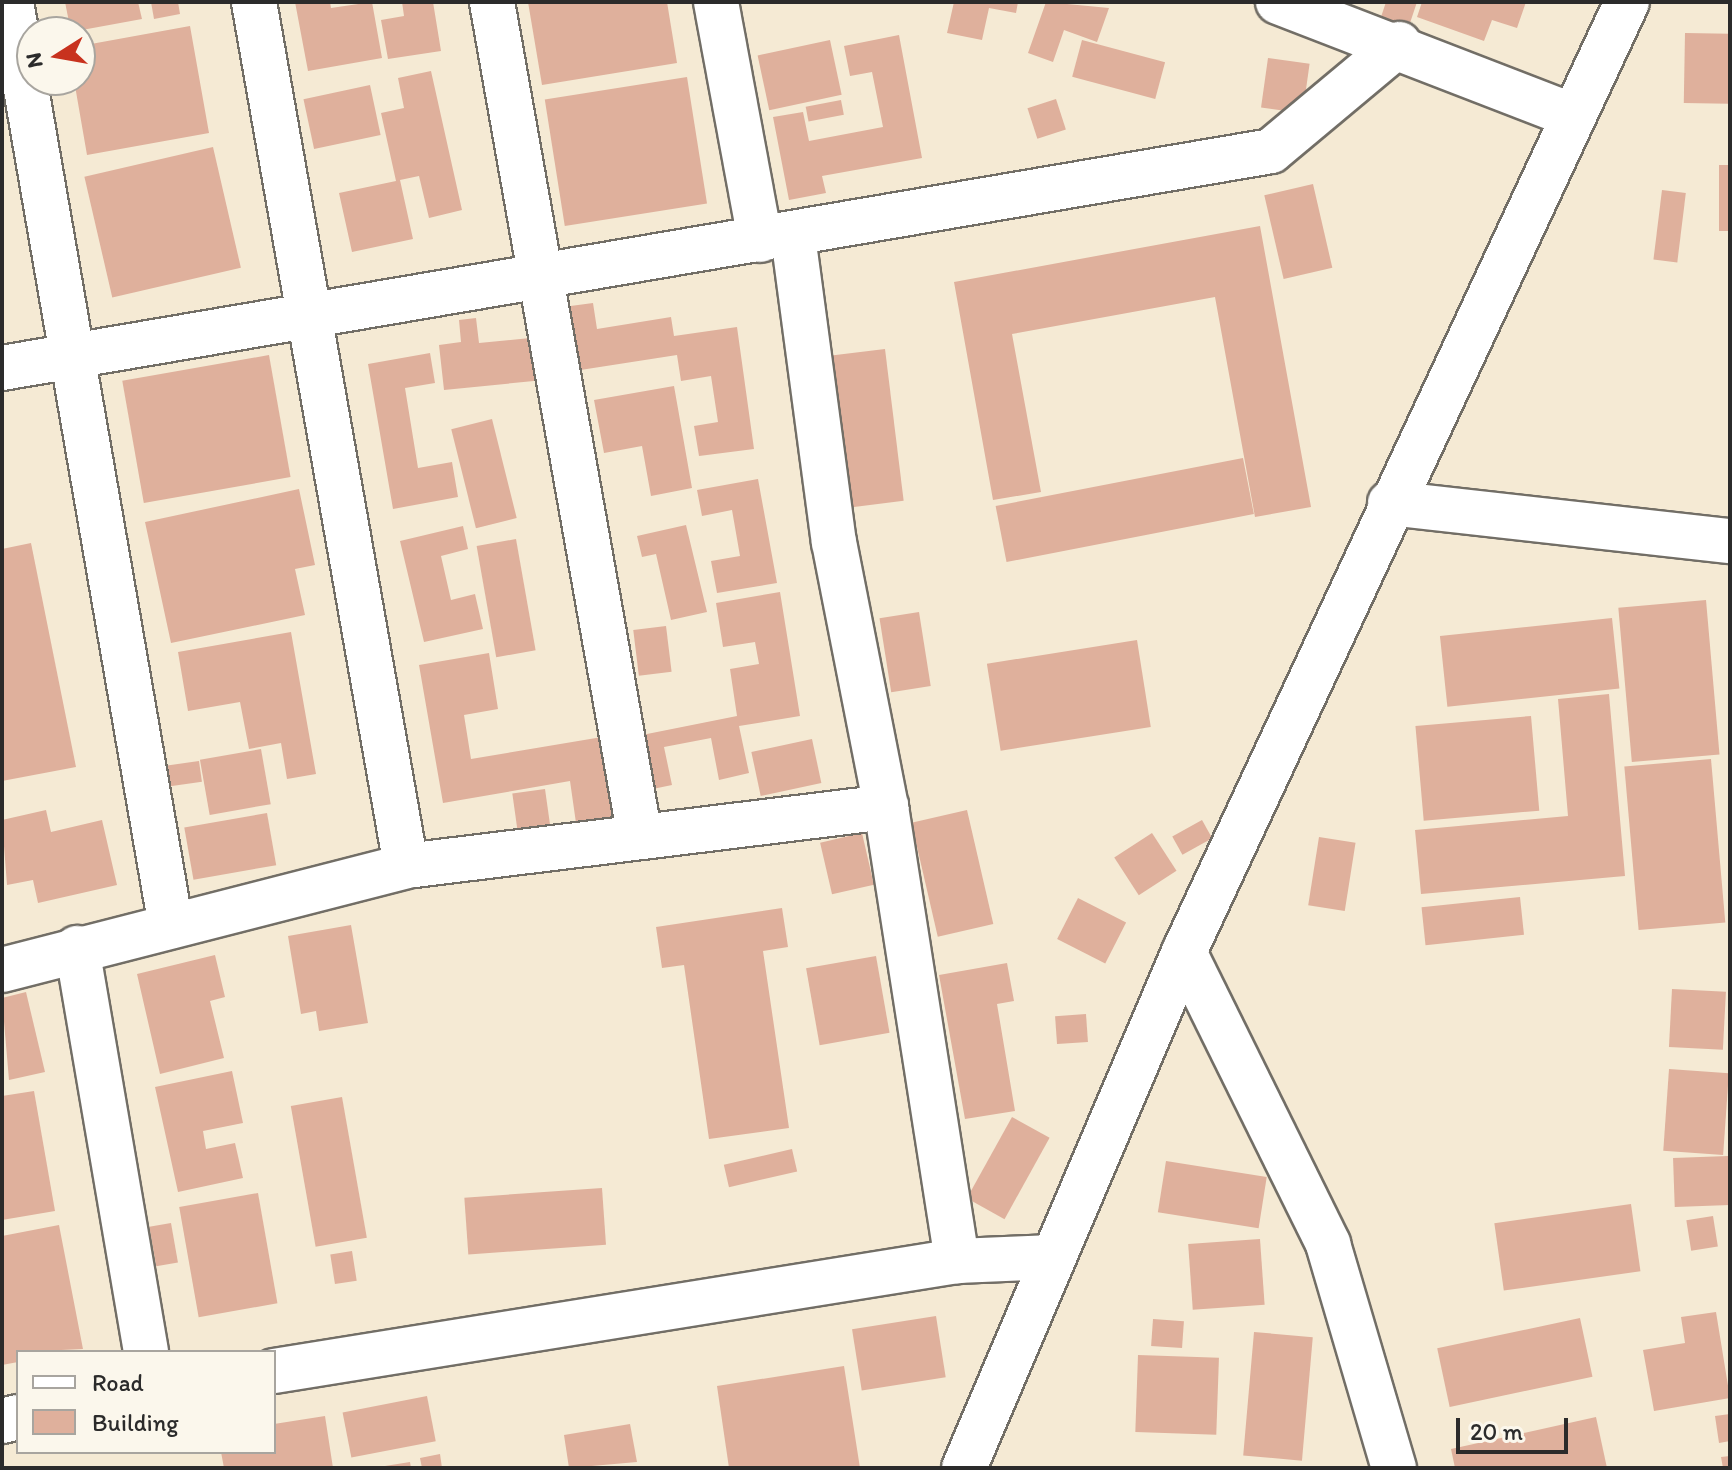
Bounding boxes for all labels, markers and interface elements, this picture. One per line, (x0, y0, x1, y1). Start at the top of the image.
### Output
north arrow (16, 16, 96, 96)
text: N (19, 50, 49, 70)
legend (16, 1350, 276, 1454)
text: Road (92, 1368, 144, 1397)
scale bar (1460, 1402, 1572, 1452)
text: Building (92, 1408, 179, 1437)
text: 20 m (1470, 1417, 1523, 1446)

